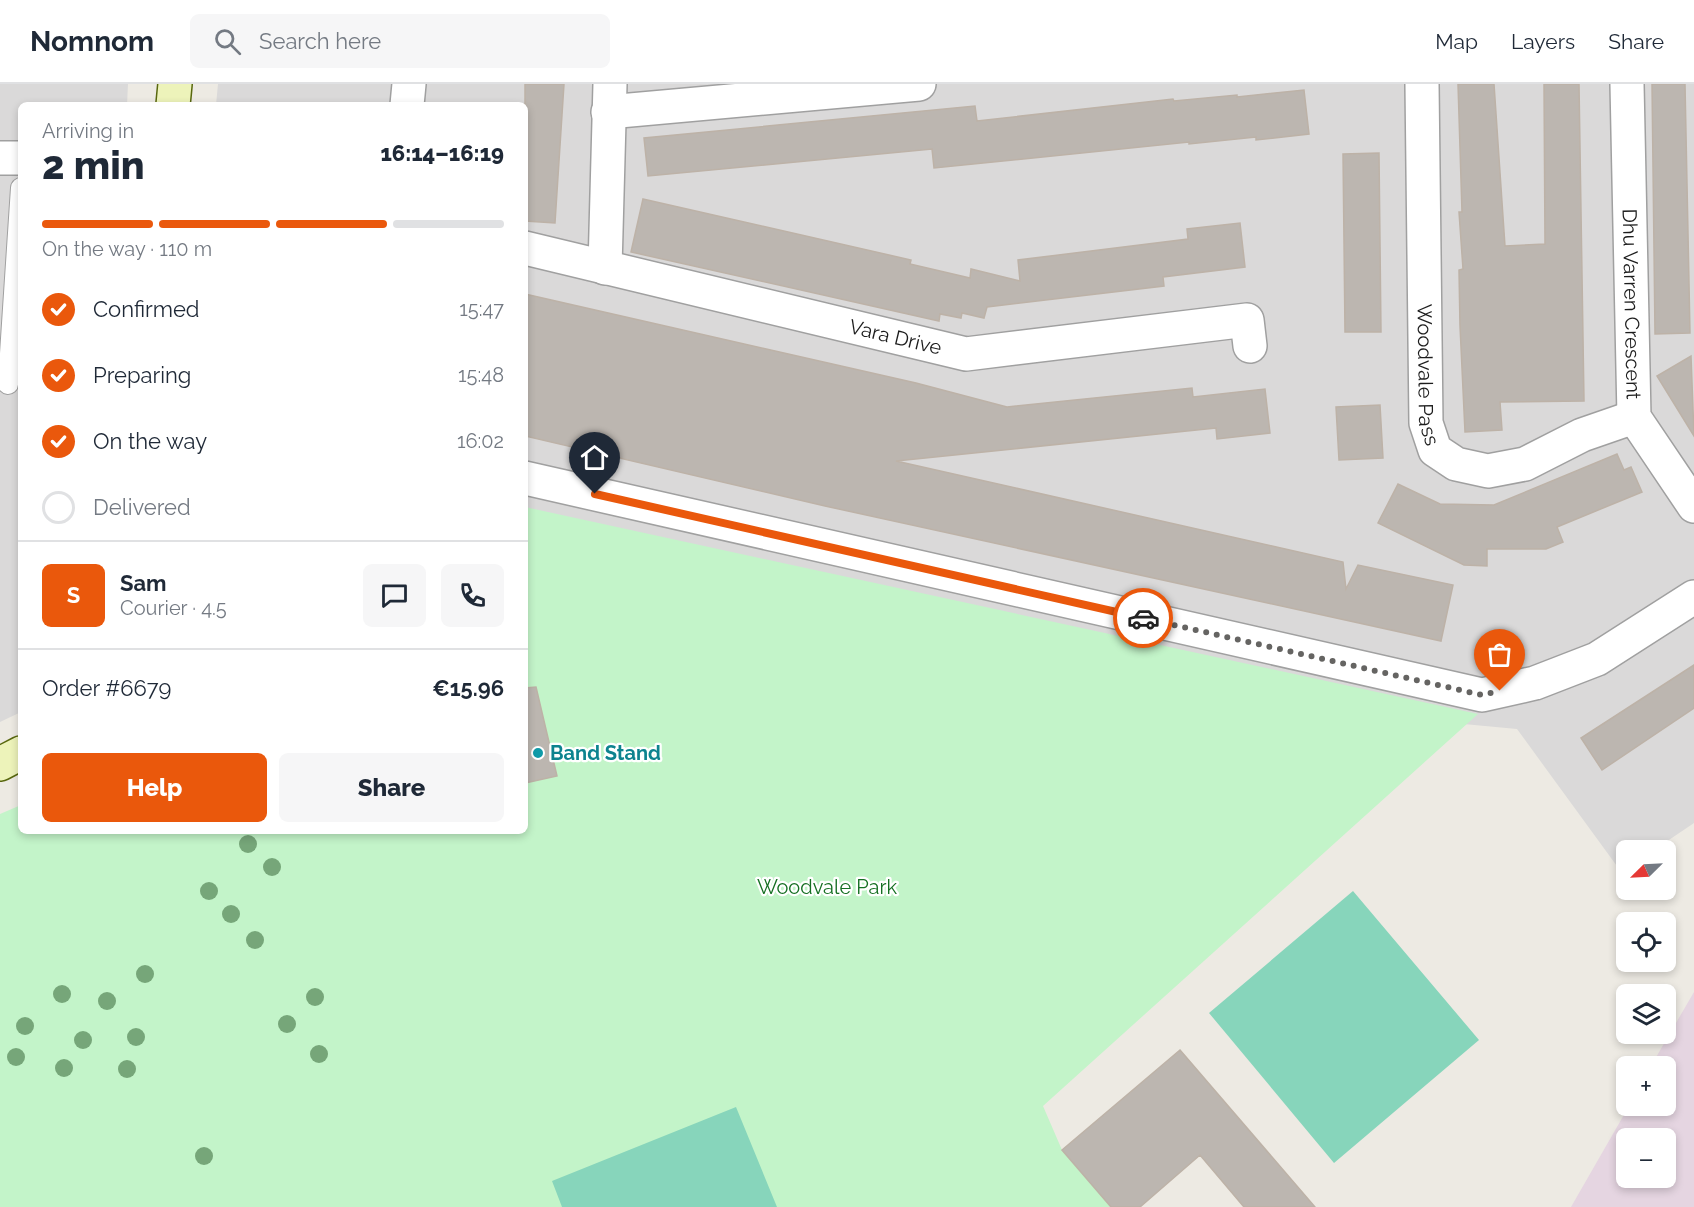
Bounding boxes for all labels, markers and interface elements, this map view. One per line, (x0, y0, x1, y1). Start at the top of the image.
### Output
search box (190, 14, 610, 68)
text: Nomnom (30, 25, 154, 58)
icon: search (211, 25, 244, 58)
text: Search here (259, 28, 381, 54)
text: Map (1435, 29, 1478, 54)
text: Layers (1511, 29, 1575, 54)
text: Share (1608, 29, 1664, 54)
text: Arriving in (42, 119, 134, 143)
text: 16:14–16:19 (380, 140, 504, 166)
text: 2 min (42, 142, 145, 188)
street label: Dhu Varren Crescent (1618, 208, 1646, 400)
text: On the way · 110 m (42, 237, 212, 261)
icon: check (42, 293, 75, 326)
text: Confirmed (93, 296, 200, 322)
text: 15:47 (459, 297, 504, 321)
street label: Woodvale Pass (1413, 304, 1445, 449)
street label: Vara Drive (847, 314, 944, 360)
icon: check (42, 359, 75, 392)
text: Preparing (93, 362, 191, 388)
text: 15:48 (458, 363, 504, 387)
icon: check (42, 425, 75, 458)
text: On the way (93, 428, 207, 454)
text: 16:02 (457, 429, 504, 453)
pin (569, 432, 620, 494)
icon: home (578, 441, 611, 474)
text: Delivered (93, 494, 191, 520)
button: chat (363, 564, 426, 627)
button: phone (441, 564, 504, 627)
text: Sam (120, 570, 167, 596)
text: S (67, 582, 80, 608)
courier (1113, 588, 1173, 648)
text: Courier · 4.5 (120, 596, 227, 620)
icon: car (1127, 602, 1160, 635)
pin (1474, 629, 1525, 691)
icon: bag (1483, 638, 1516, 671)
text: Order #6679 (42, 675, 171, 701)
text: €15.96 (432, 675, 504, 701)
place label: Band Stand (550, 741, 661, 765)
marker: Band Stand (531, 746, 545, 760)
button: Help (42, 753, 267, 822)
button: Share (279, 753, 504, 822)
north arrow (1616, 840, 1676, 900)
map controls (1616, 840, 1676, 1188)
park label: Woodvale Park (757, 875, 898, 899)
button: locate (1616, 912, 1676, 972)
button: layers (1616, 984, 1676, 1044)
button: + (1616, 1056, 1676, 1116)
button: − (1616, 1128, 1676, 1188)

